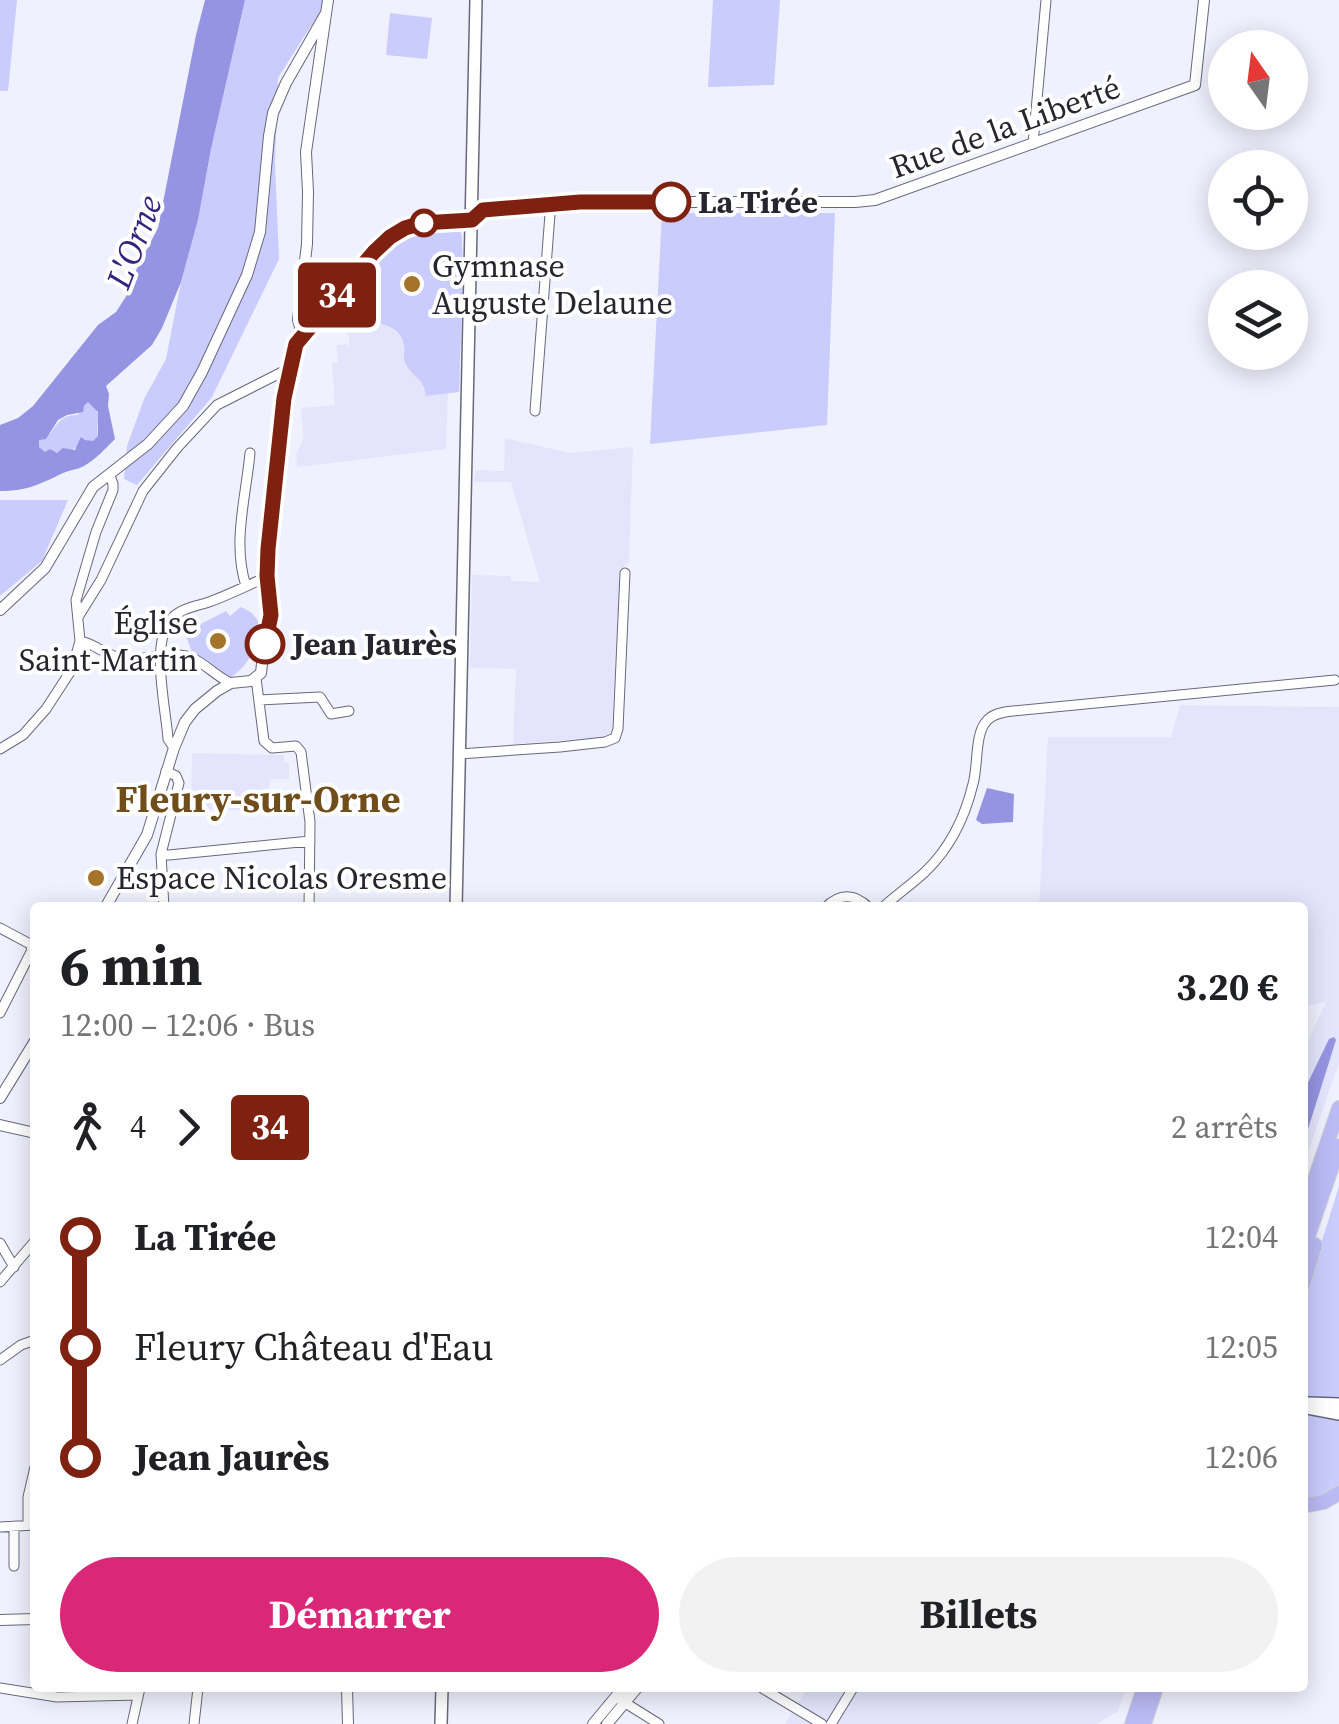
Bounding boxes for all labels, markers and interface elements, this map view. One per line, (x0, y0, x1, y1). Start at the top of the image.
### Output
north arrow (1208, 30, 1308, 130)
map controls (1208, 30, 1308, 370)
street label: Rue de la Liberté (884, 65, 1126, 189)
button: locate (1208, 150, 1308, 250)
place label: La Tirée (698, 180, 818, 224)
marker: La Tirée (652, 183, 690, 221)
water label: L'Orne (94, 189, 174, 296)
unlabelled marker (411, 210, 437, 236)
place label: Gymnase Auguste Delaune (432, 244, 673, 325)
line badge: 34 (292, 262, 382, 328)
button: layers (1208, 270, 1308, 370)
text: 34 (318, 271, 356, 319)
marker: Gymnase Auguste Delaune (401, 273, 423, 295)
place label: Église Saint-Martin (19, 601, 198, 682)
place label: Jean Jaurès (290, 622, 457, 666)
marker: Jean Jaurès (246, 625, 284, 663)
marker: Église Saint-Martin (207, 630, 229, 652)
district label: Fleury-sur-Orne (116, 773, 400, 825)
place label: Espace Nicolas Oresme (116, 856, 447, 900)
marker: Espace Nicolas Oresme (85, 867, 107, 889)
text: 6 min (60, 928, 203, 1003)
text: 3.20 € (1176, 961, 1278, 1013)
text: 12:00 – 12:06 · Bus (60, 1003, 315, 1047)
icon: walk (60, 1100, 115, 1155)
icon: forward (161, 1100, 216, 1155)
text: 34 (251, 1103, 289, 1151)
text: 4 (130, 1105, 146, 1149)
text: 2 arrêts (1171, 1105, 1278, 1149)
text: La Tirée (134, 1211, 276, 1263)
text: 12:04 (1204, 1215, 1278, 1259)
text: Fleury Château d'Eau (134, 1321, 494, 1373)
text: 12:05 (1204, 1325, 1278, 1369)
text: Jean Jaurès (134, 1431, 330, 1483)
text: 12:06 (1204, 1435, 1278, 1479)
button: Démarrer (60, 1557, 659, 1672)
button: Billets (679, 1557, 1278, 1672)

